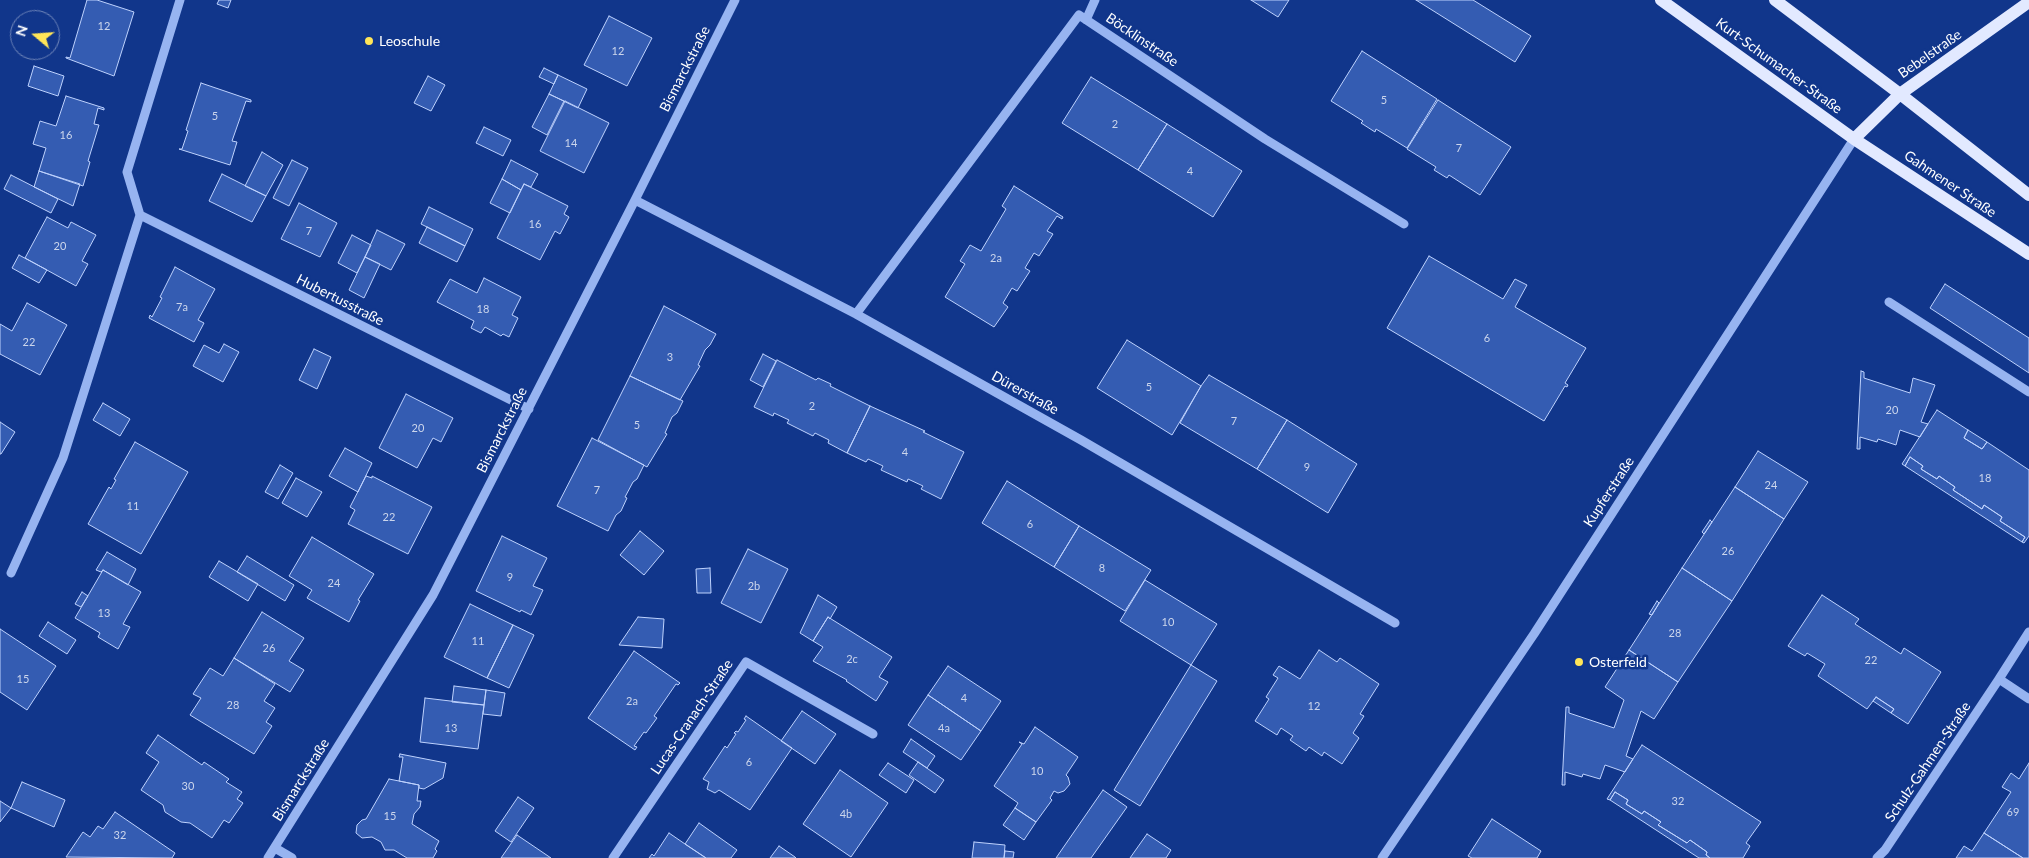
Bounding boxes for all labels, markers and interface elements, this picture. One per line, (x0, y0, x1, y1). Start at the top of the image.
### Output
north arrow (10, 10, 60, 60)
street label: Böcklinstraße (1103, 10, 1181, 70)
street label: Kurt-Schumacher-Straße (1713, 15, 1845, 117)
house number: 12 (98, 19, 110, 33)
text: N (11, 23, 31, 38)
street label: Bismarckstraße (656, 23, 714, 115)
street label: Bebelstraße (1895, 26, 1965, 82)
place label: Leoschule (379, 33, 440, 49)
marker: Leoschule (363, 35, 375, 47)
house number: 12 (612, 44, 624, 58)
house number: 5 (1381, 93, 1387, 107)
house number: 5 (212, 109, 218, 123)
house number: 2 (1112, 117, 1118, 131)
house number: 16 (60, 128, 72, 142)
house number: 14 (565, 136, 577, 150)
house number: 7 (1456, 141, 1462, 155)
street label: Gahmener Straße (1901, 147, 1999, 221)
house number: 4 (1187, 164, 1193, 178)
house number: 16 (529, 217, 541, 231)
house number: 7 (306, 224, 312, 238)
house number: 20 (54, 239, 66, 253)
house number: 2a (990, 251, 1002, 265)
street label: Hubertusstraße (293, 271, 387, 329)
house number: 7a (176, 300, 188, 314)
house number: 18 (477, 302, 489, 316)
house number: 6 (1484, 331, 1490, 345)
house number: 22 (23, 335, 35, 349)
house number: 3 (667, 350, 673, 364)
street label: Dürerstraße (989, 368, 1061, 418)
house number: 5 (1146, 380, 1152, 394)
street label: Bismarckstraße (473, 384, 531, 476)
house number: 2 (809, 399, 815, 413)
house number: 20 (1886, 403, 1898, 417)
house number: 7 (1231, 414, 1237, 428)
house number: 5 (634, 418, 640, 432)
house number: 20 (412, 421, 424, 435)
house number: 4 (902, 445, 908, 459)
street label: Kupferstraße (1580, 454, 1638, 530)
house number: 9 (1304, 460, 1310, 474)
house number: 18 (1979, 471, 1991, 485)
house number: 24 (1765, 478, 1777, 492)
house number: 7 (594, 483, 600, 497)
house number: 11 (127, 499, 139, 513)
house number: 22 (383, 510, 395, 524)
house number: 6 (1027, 517, 1033, 531)
house number: 26 (1722, 544, 1734, 558)
house number: 8 (1099, 561, 1105, 575)
house number: 9 (507, 570, 513, 584)
house number: 24 (328, 576, 340, 590)
house number: 2b (748, 579, 760, 593)
house number: 13 (98, 606, 110, 620)
house number: 10 (1162, 615, 1174, 629)
house number: 28 (1669, 626, 1681, 640)
house number: 11 (472, 634, 484, 648)
house number: 26 (263, 641, 275, 655)
house number: 2c (846, 652, 858, 666)
house number: 22 (1865, 653, 1877, 667)
place label: Osterfeld (1589, 654, 1647, 670)
street label: Lucas-Cranach-Straße (647, 656, 737, 778)
marker: Osterfeld (1573, 656, 1585, 668)
house number: 15 (17, 672, 29, 686)
house number: 4 (961, 691, 967, 705)
house number: 2a (626, 694, 638, 708)
house number: 28 (227, 698, 239, 712)
house number: 12 (1308, 699, 1320, 713)
street label: Schulz-Gahmen-Straße (1882, 699, 1974, 825)
house number: 13 (445, 721, 457, 735)
house number: 4a (938, 721, 950, 735)
street label: Bismarckstraße (269, 736, 333, 824)
house number: 6 (746, 755, 752, 769)
house number: 10 (1031, 764, 1043, 778)
house number: 30 (182, 779, 194, 793)
house number: 32 (1672, 794, 1684, 808)
house number: 69 (2007, 805, 2019, 819)
house number: 4b (840, 807, 852, 821)
house number: 15 (384, 809, 396, 823)
house number: 32 (114, 828, 126, 842)

